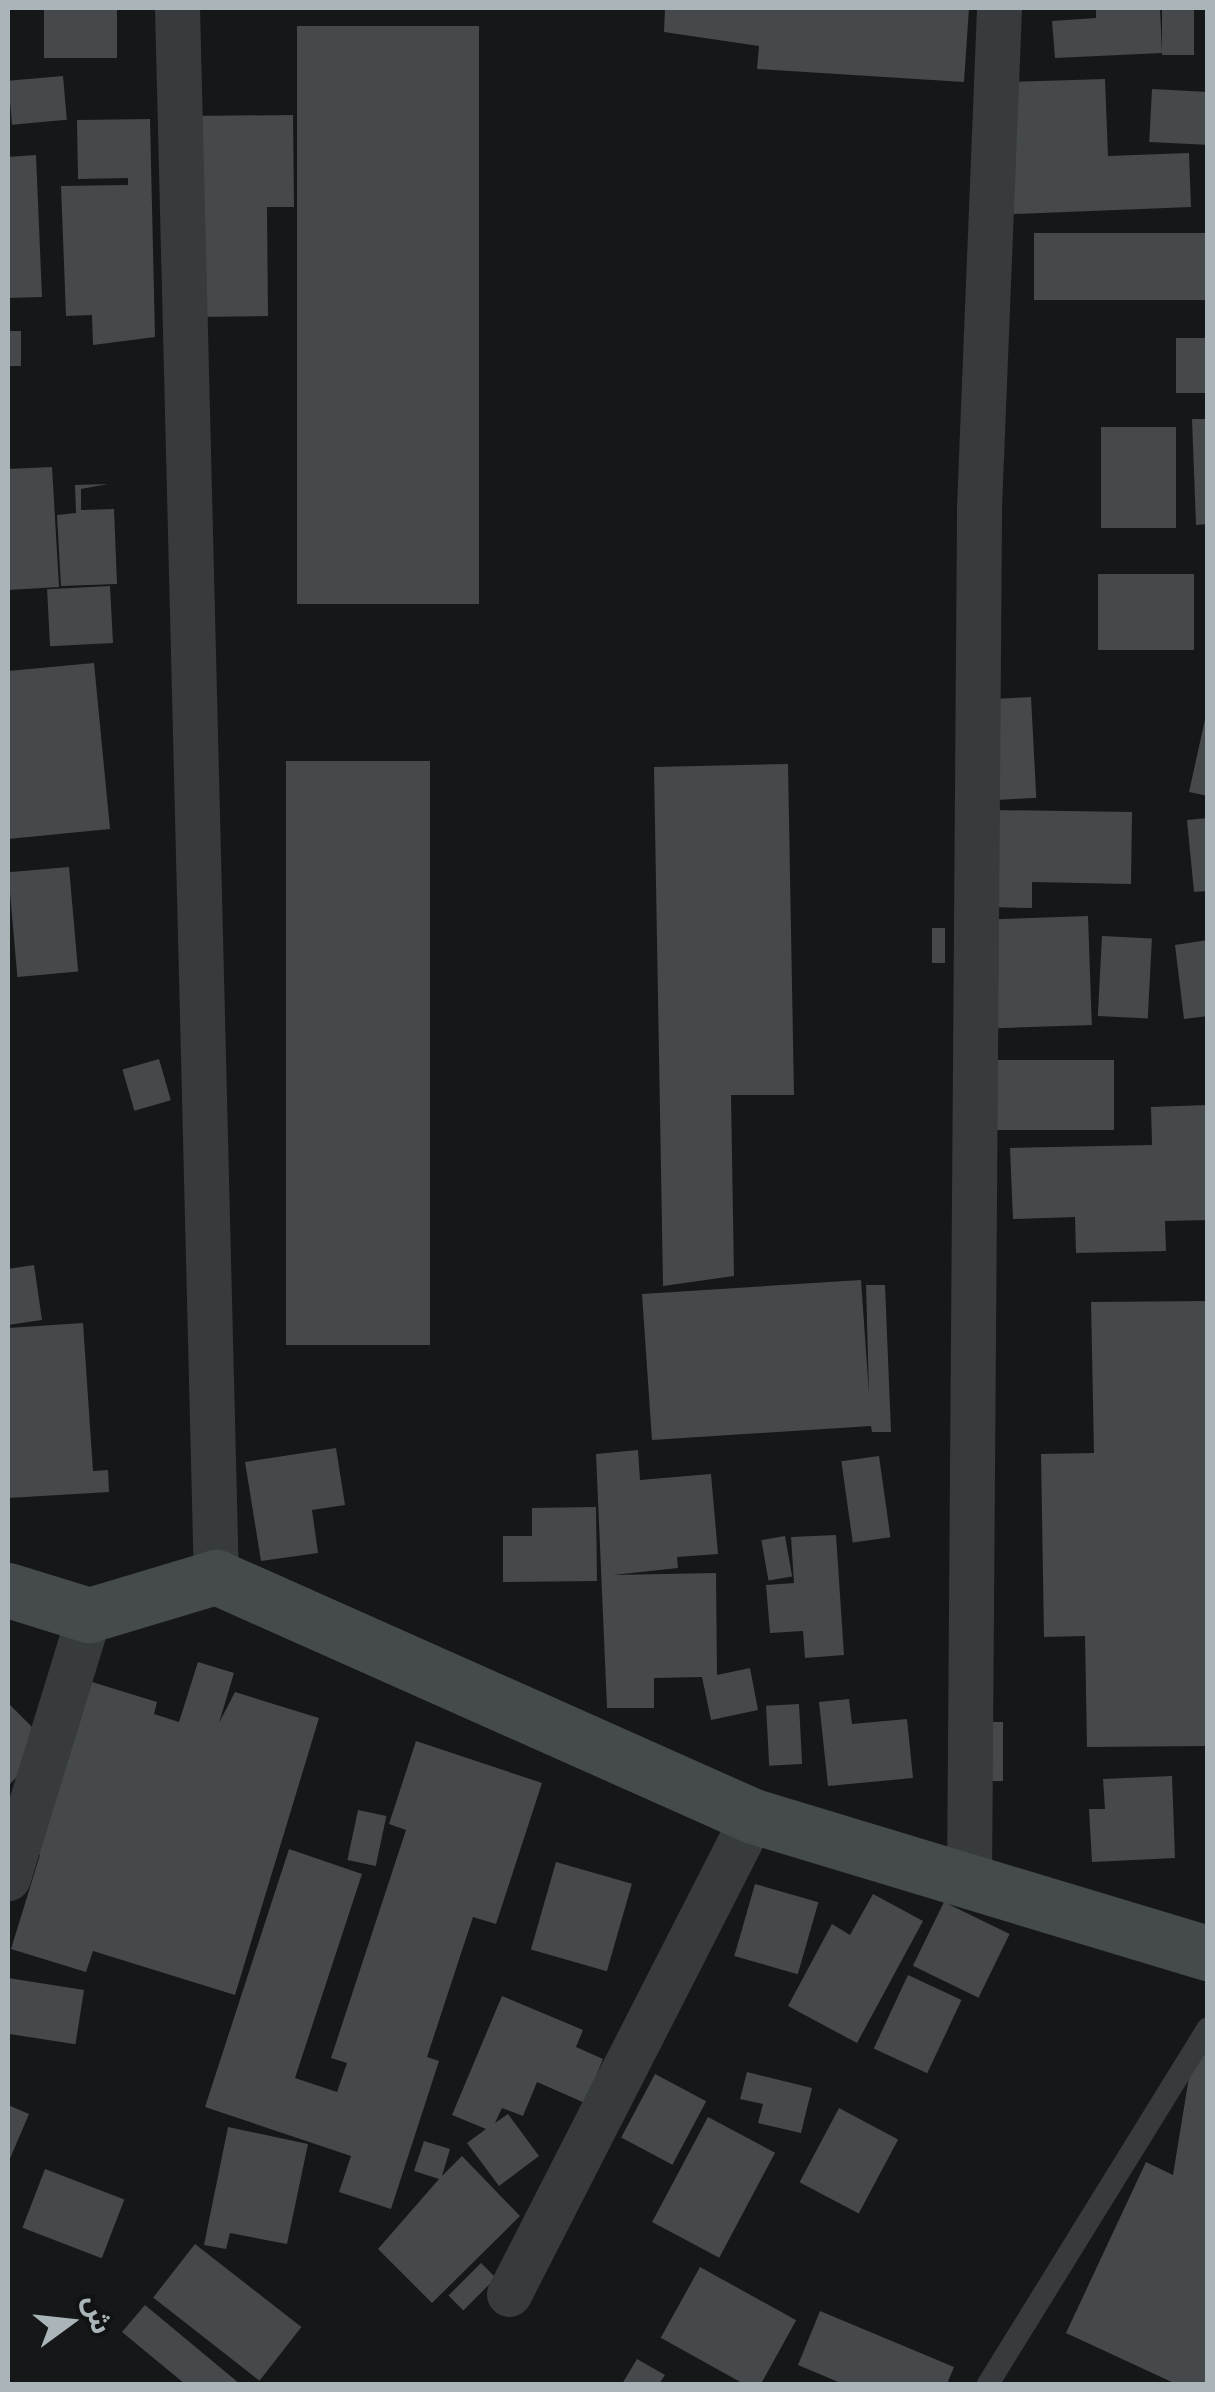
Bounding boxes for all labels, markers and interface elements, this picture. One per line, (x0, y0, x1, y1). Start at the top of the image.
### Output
north arrow (20, 2272, 120, 2372)
text: ش (78, 2291, 120, 2337)

